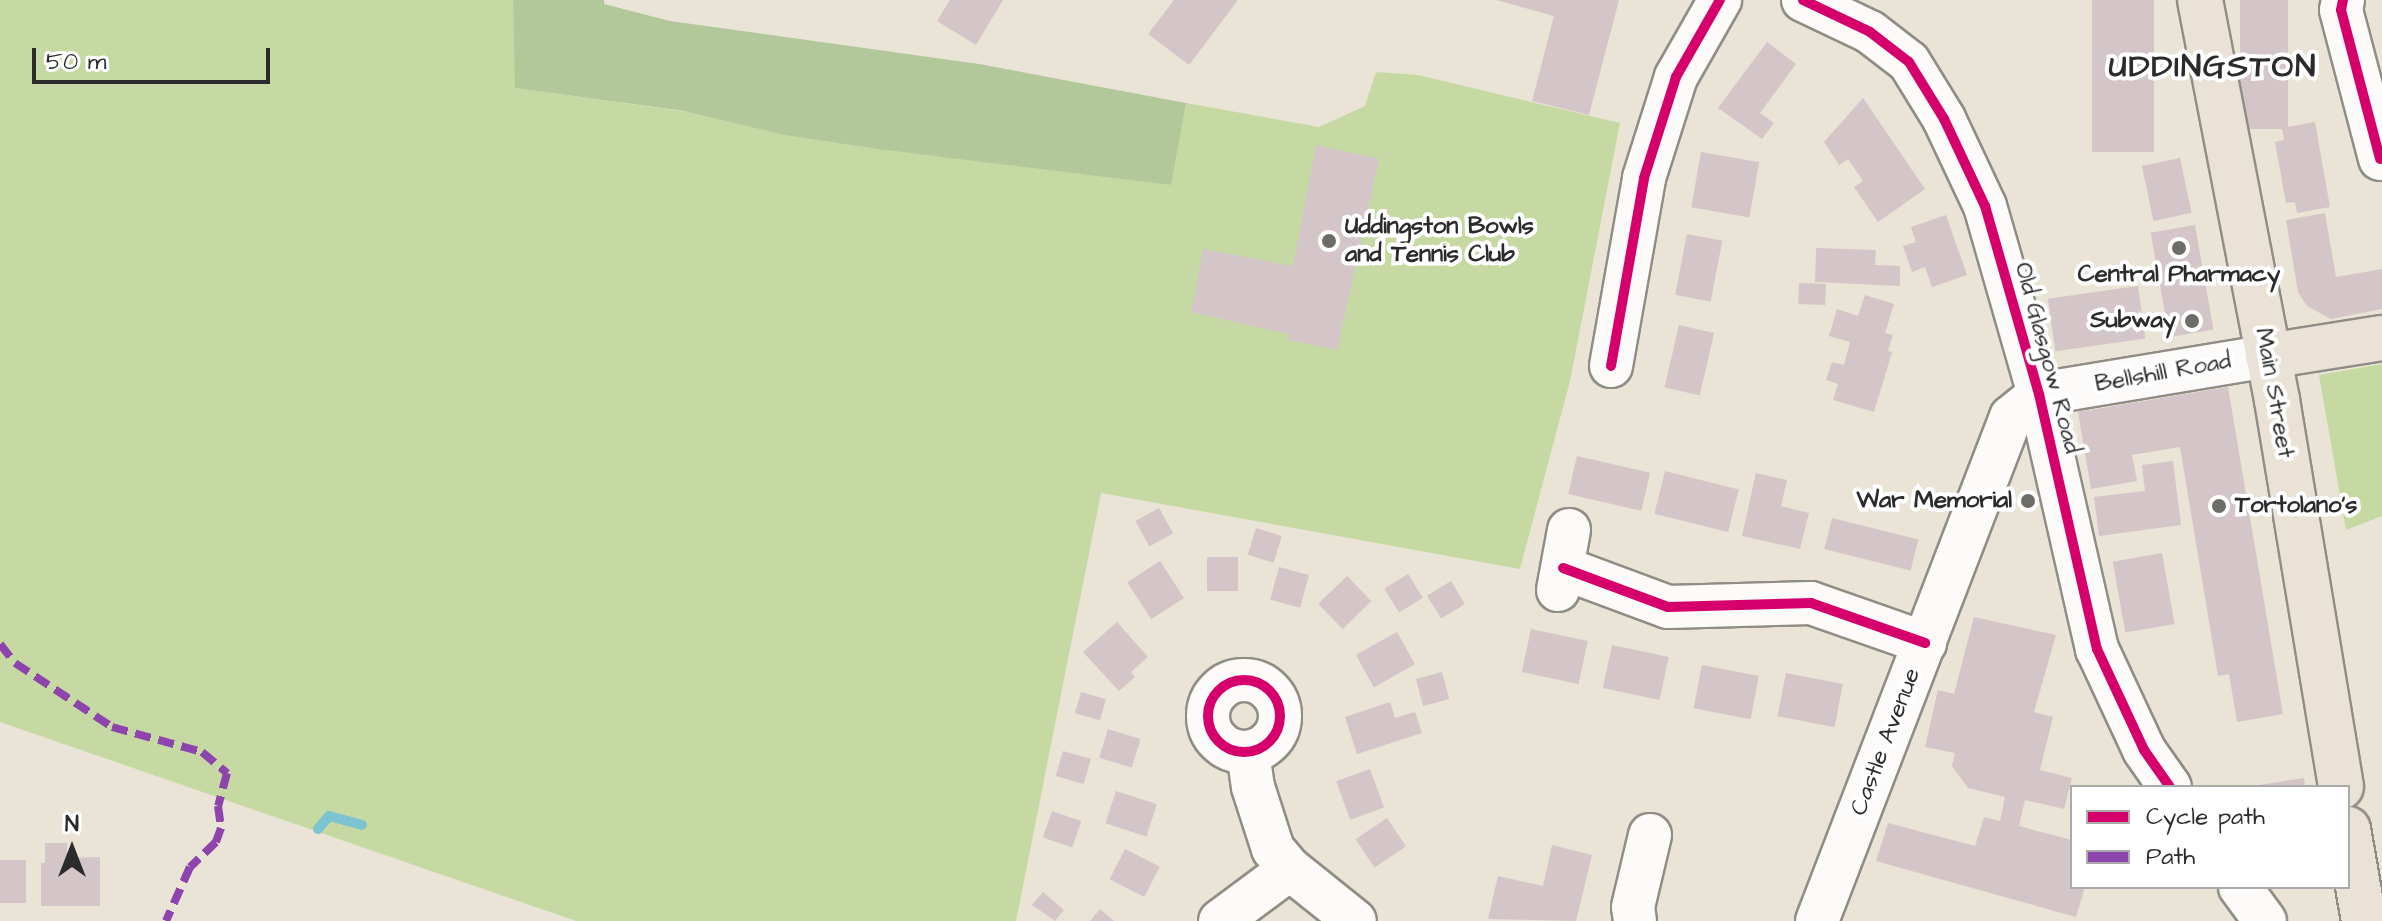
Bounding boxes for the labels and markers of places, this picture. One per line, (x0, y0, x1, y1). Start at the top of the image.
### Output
place label: Uddingston Bowls and Tennis Club (1345, 213, 1534, 269)
marker: Uddingston Bowls and Tennis Club (1320, 232, 1338, 250)
marker: Central Pharmacy (2170, 239, 2188, 257)
place label: Central Pharmacy (2078, 261, 2280, 289)
place label: Subway (2090, 307, 2176, 335)
marker: Subway (2183, 312, 2201, 330)
place label: War Memorial (1856, 487, 2012, 515)
marker: War Memorial (2019, 492, 2037, 510)
place label: Tortolano's (2235, 492, 2357, 520)
marker: Tortolano's (2210, 497, 2228, 515)

